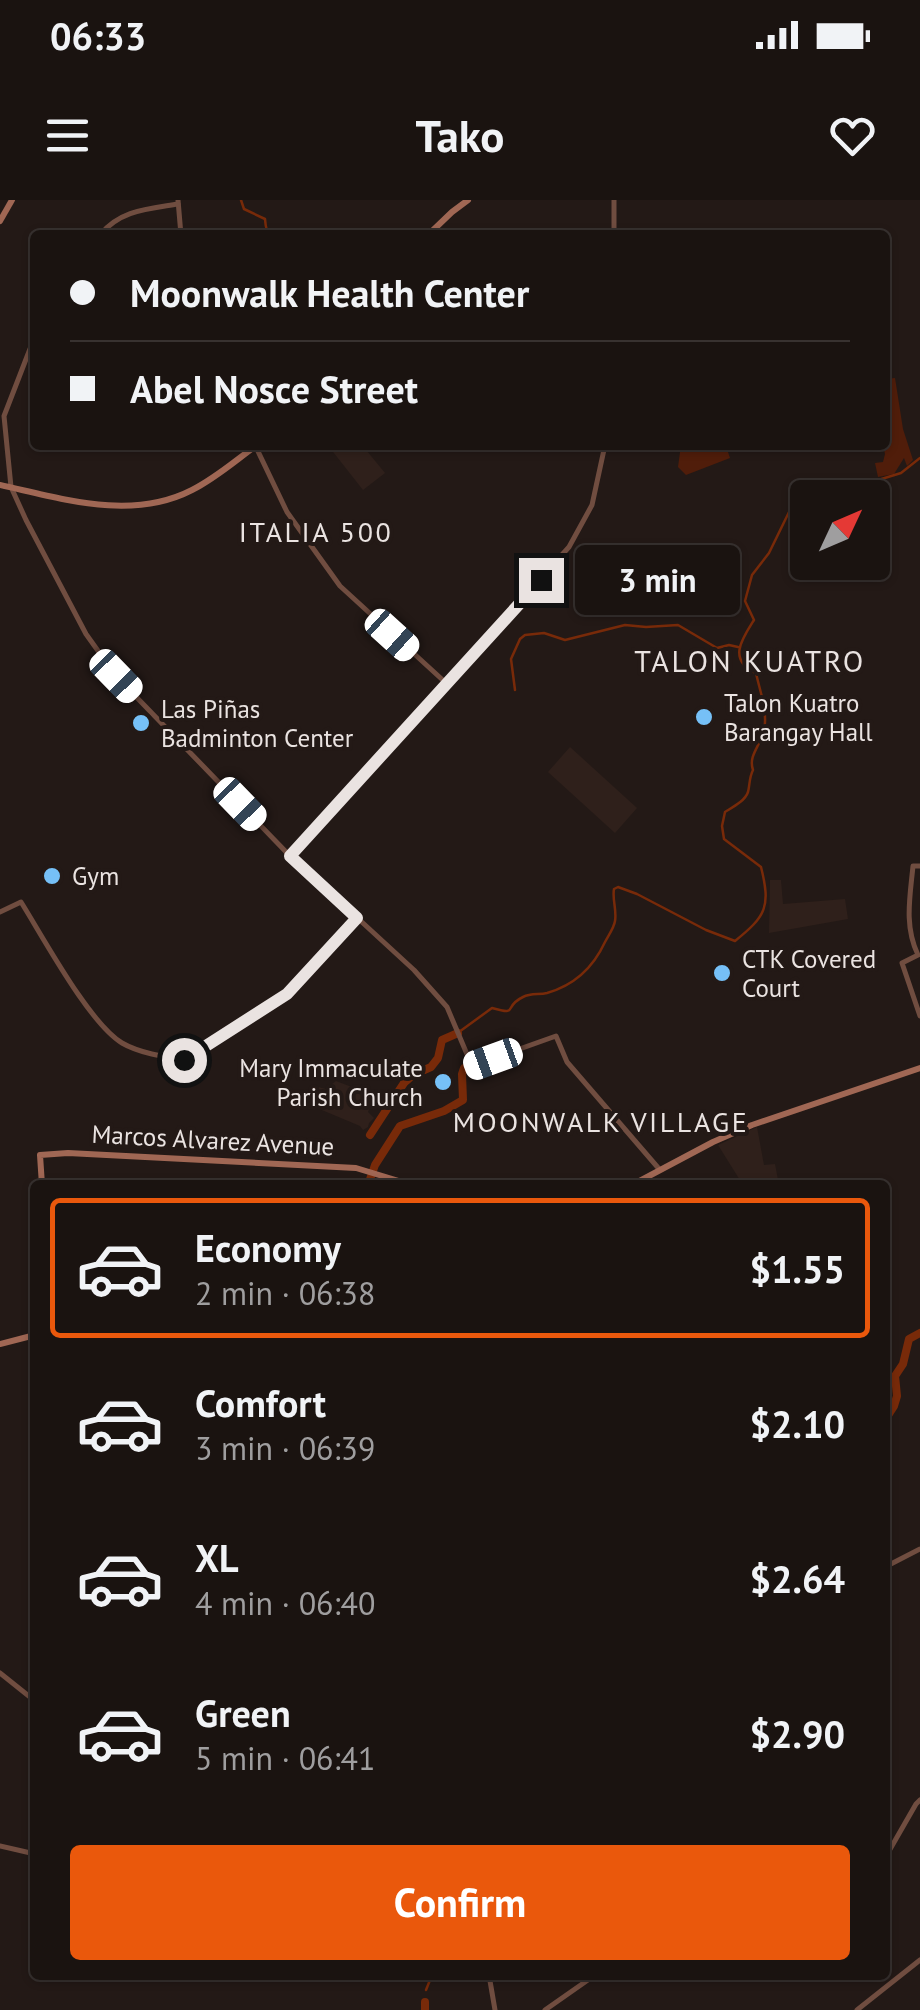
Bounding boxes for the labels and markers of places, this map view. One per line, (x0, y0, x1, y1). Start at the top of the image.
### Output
place label: Talon Kuatro Barangay Hall (724, 687, 873, 748)
place label: Las Piñas Badminton Center (161, 693, 354, 754)
marker: Talon Kuatro Barangay Hall (693, 706, 715, 728)
marker: Las Piñas Badminton Center (130, 712, 152, 734)
place label: Gym (72, 860, 119, 892)
marker: Gym (41, 865, 63, 887)
place label: CTK Covered Court (742, 943, 876, 1004)
marker: CTK Covered Court (711, 962, 733, 984)
place label: Mary Immaculate Parish Church (239, 1052, 423, 1113)
marker: Mary Immaculate Parish Church (432, 1071, 454, 1093)

